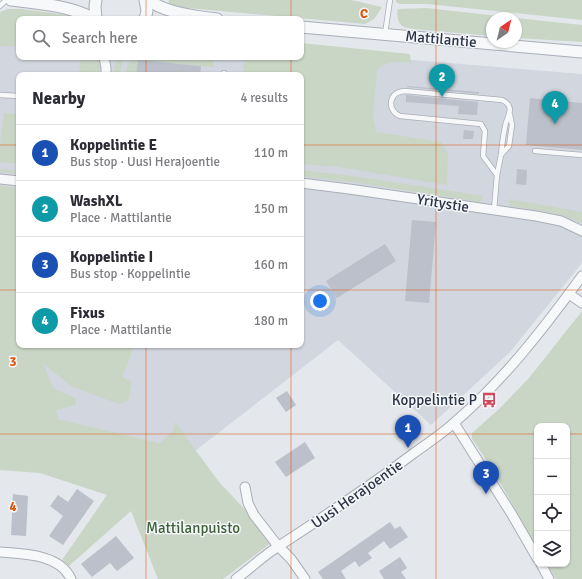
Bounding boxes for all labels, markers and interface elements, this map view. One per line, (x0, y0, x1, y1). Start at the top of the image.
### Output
text: C (360, 6, 368, 22)
north arrow (486, 12, 522, 48)
search box (16, 16, 304, 60)
icon: search (30, 27, 52, 49)
street label: Mattilantie (405, 27, 477, 51)
text: Search here (62, 29, 138, 47)
pin: 2 (429, 64, 455, 97)
text: Nearby (32, 88, 85, 109)
text: 4 results (240, 90, 288, 106)
pin: 4 (542, 91, 568, 124)
text: Koppelintie E (70, 136, 157, 154)
text: 1 (41, 145, 49, 161)
text: 110 m (254, 145, 288, 161)
text: Bus stop · Uusi Herajoentie (70, 154, 220, 170)
street label: Yritystie (416, 190, 470, 216)
text: WashXL (70, 192, 123, 210)
text: 2 (41, 201, 49, 217)
text: 150 m (254, 201, 288, 217)
text: Place · Mattilantie (70, 210, 172, 226)
text: Koppelintie I (70, 248, 153, 266)
text: 3 (41, 257, 49, 273)
text: 160 m (254, 257, 288, 273)
text: Bus stop · Koppelintie (70, 266, 191, 282)
your location (310, 291, 330, 311)
text: Fixus (70, 304, 105, 322)
text: 4 (41, 313, 49, 329)
text: 180 m (254, 313, 288, 329)
text: Place · Mattilantie (70, 322, 172, 338)
text: 3 (9, 354, 17, 370)
place label: Koppelintie P (392, 391, 477, 409)
bus stop icon: Koppelintie P (480, 391, 498, 409)
pin: 1 (395, 415, 421, 448)
map controls (534, 423, 570, 567)
button: + (534, 423, 570, 459)
street label: Uusi Herajoentie (308, 456, 406, 532)
button: − (534, 459, 570, 495)
pin: 3 (473, 461, 499, 494)
button: locate (534, 495, 570, 531)
text: 4 (9, 499, 17, 515)
park label: Mattilanpuisto (146, 519, 240, 537)
button: layers (534, 531, 570, 567)

